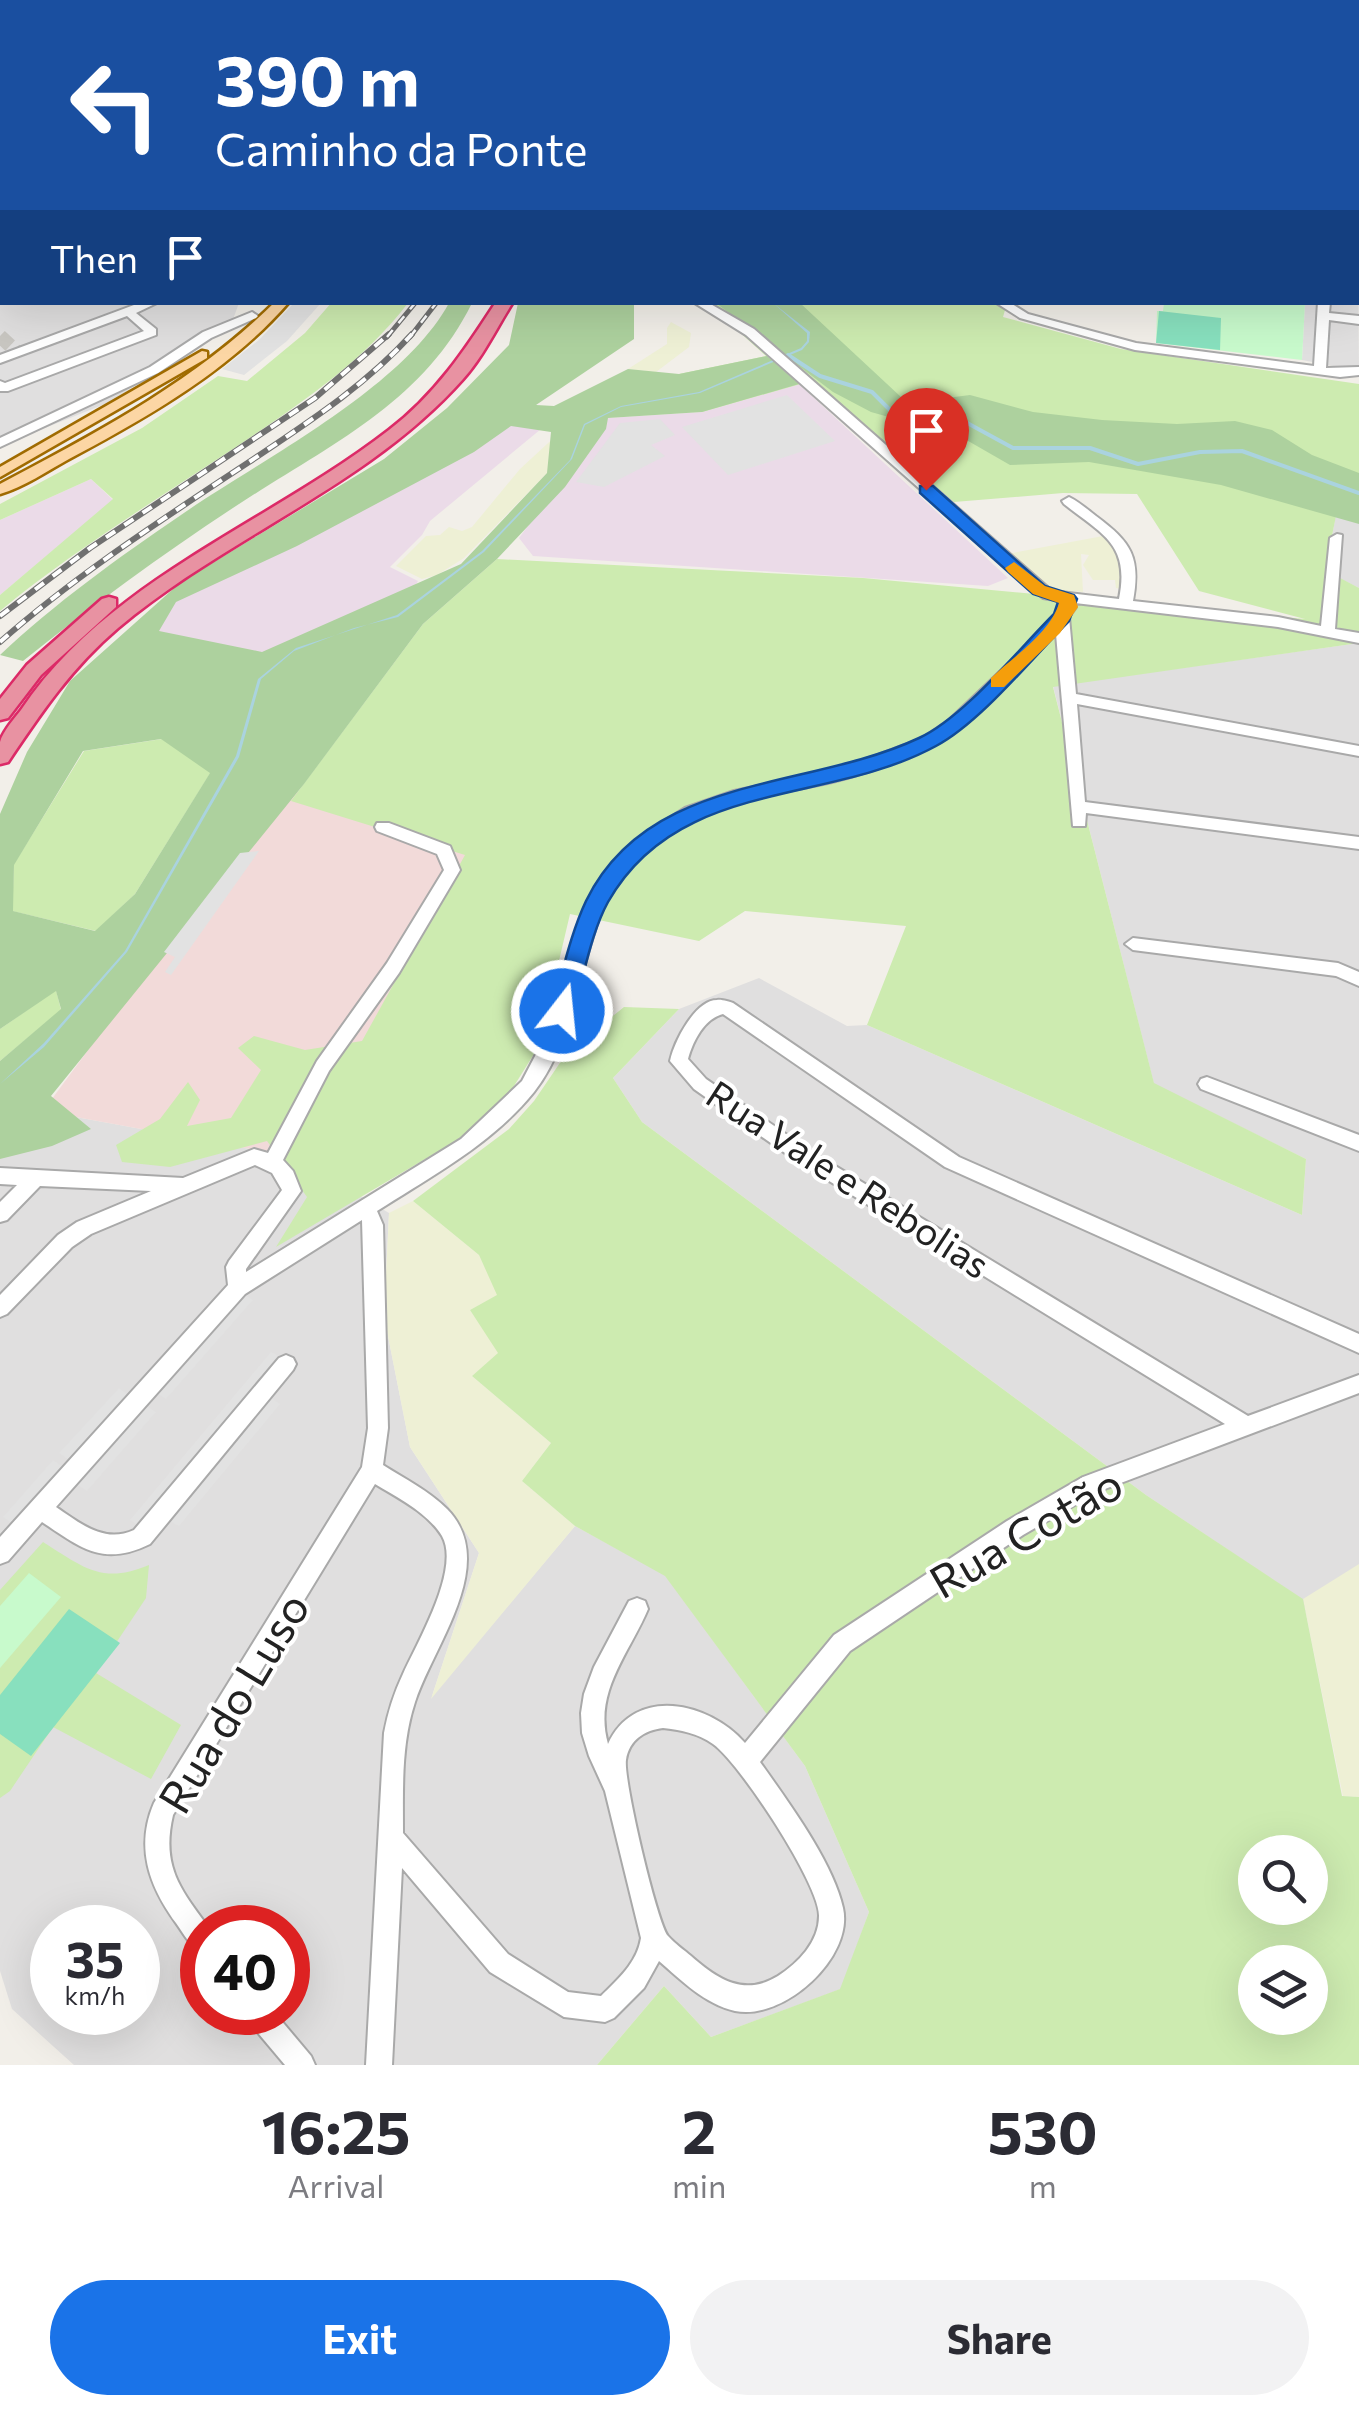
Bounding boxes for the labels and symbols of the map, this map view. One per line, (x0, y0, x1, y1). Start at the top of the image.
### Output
pin (884, 388, 969, 491)
position arrow (510, 959, 614, 1063)
street label: Rua Vale e Rebolias (699, 1069, 999, 1287)
street label: Rua Cotão (919, 1454, 1131, 1608)
street label: Rua do Luso (145, 1582, 319, 1822)
speed limit sign: 40 (180, 1905, 310, 2035)

